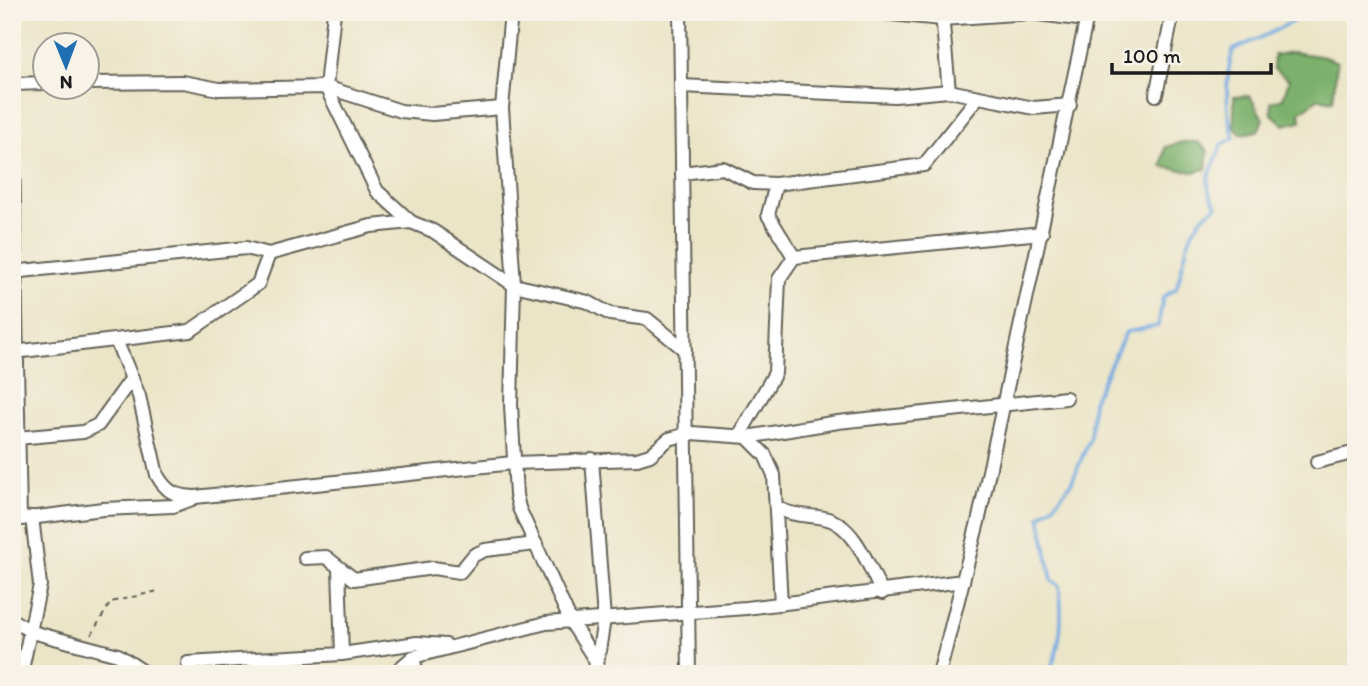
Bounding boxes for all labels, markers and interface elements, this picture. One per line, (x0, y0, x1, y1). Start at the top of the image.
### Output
north arrow (32, 32, 102, 102)
scale bar (1112, 32, 1272, 76)
text: 100 m (1123, 43, 1181, 68)
text: N (60, 71, 73, 94)

